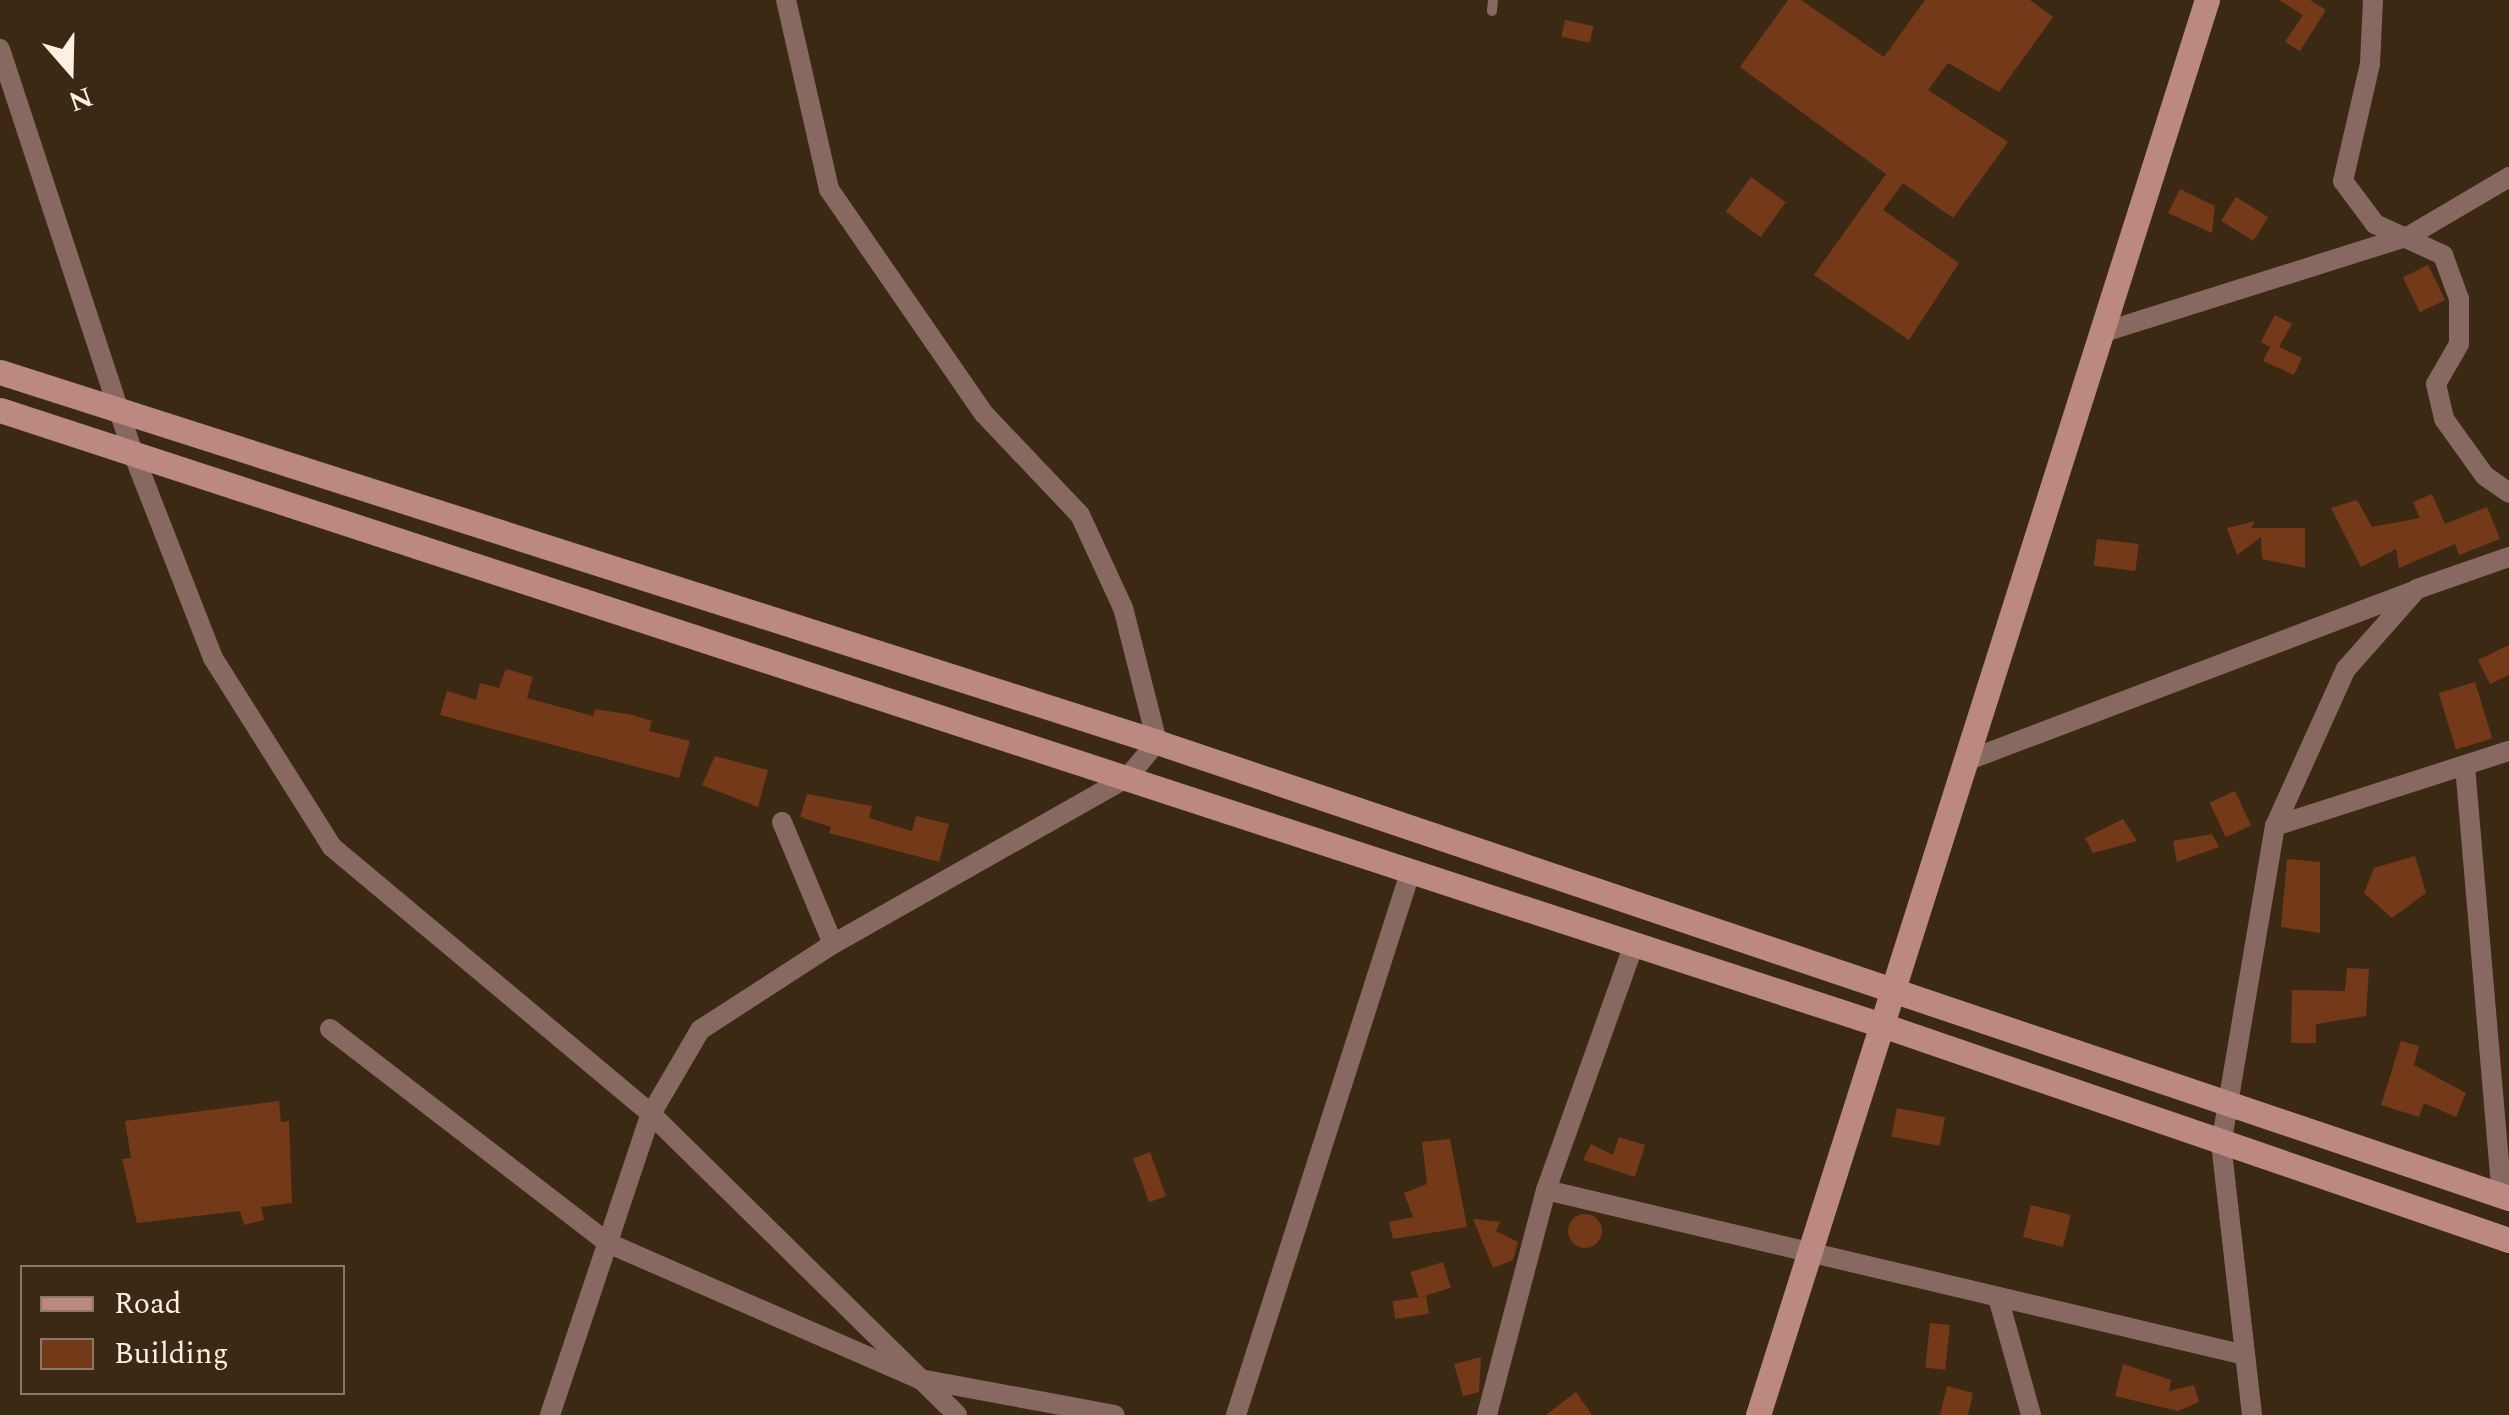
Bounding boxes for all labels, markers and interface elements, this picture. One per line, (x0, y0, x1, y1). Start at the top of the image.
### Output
north arrow (20, 20, 120, 120)
text: N (62, 75, 99, 123)
legend (20, 1265, 345, 1395)
text: Road (114, 1281, 182, 1327)
text: Building (114, 1331, 229, 1377)

